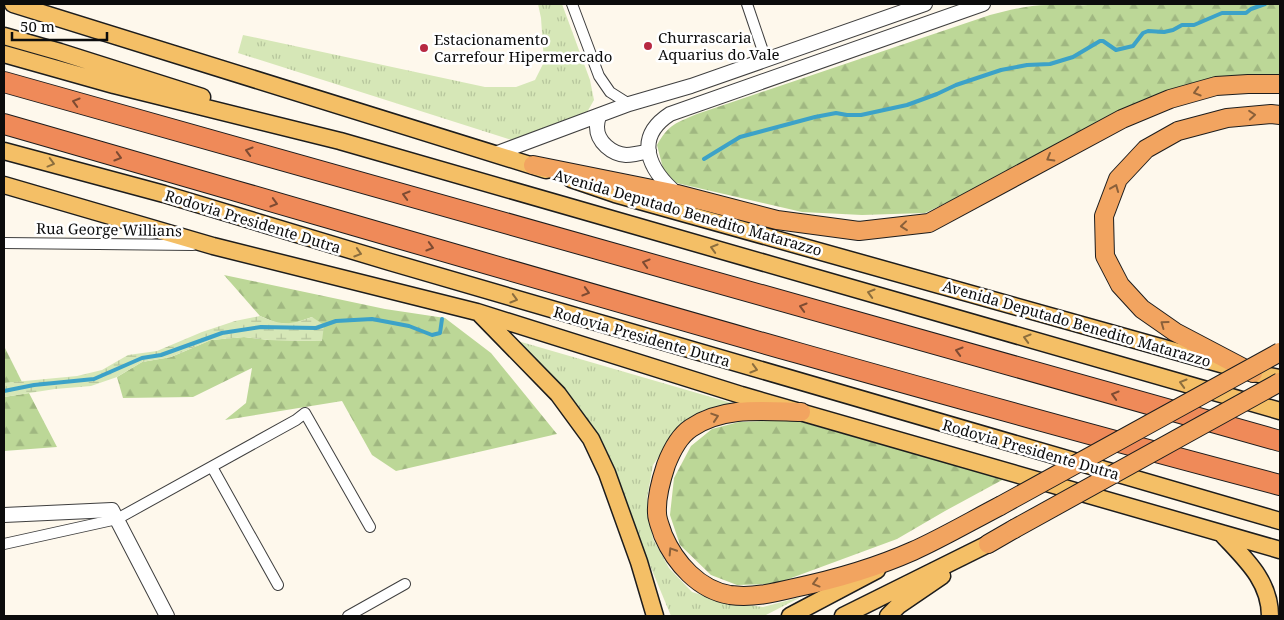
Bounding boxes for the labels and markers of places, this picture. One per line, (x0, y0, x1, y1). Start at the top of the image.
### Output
place label: Churrascaria Aquarius do Vale (658, 27, 780, 64)
place label: Estacionamento Carrefour Hipermercado (434, 29, 612, 66)
marker: Churrascaria Aquarius do Vale (642, 40, 654, 52)
marker: Estacionamento Carrefour Hipermercado (418, 42, 430, 54)

